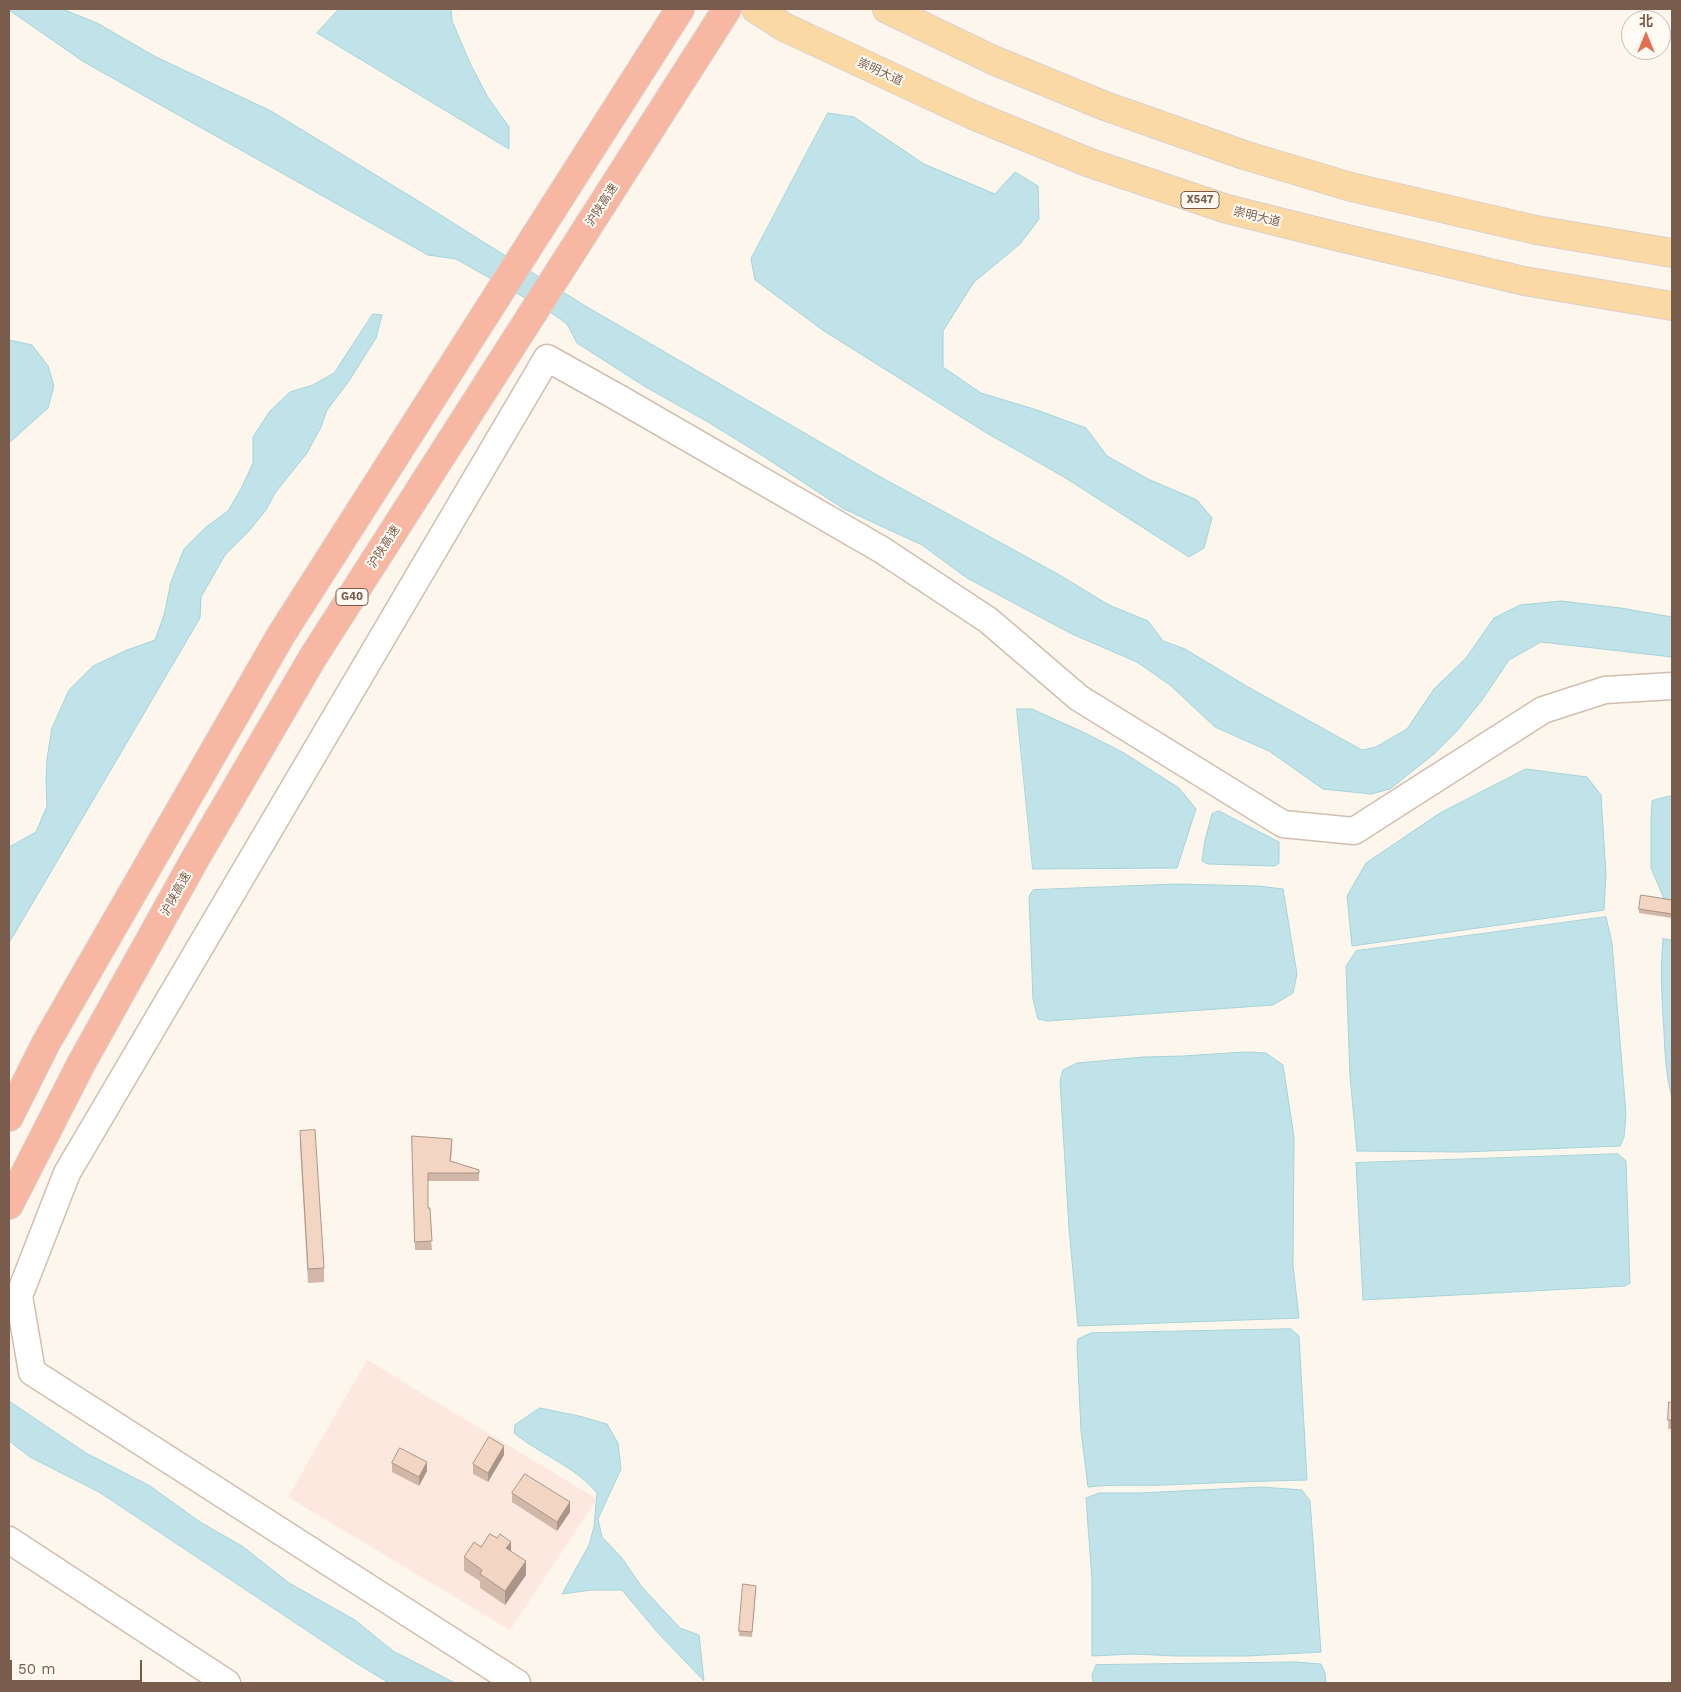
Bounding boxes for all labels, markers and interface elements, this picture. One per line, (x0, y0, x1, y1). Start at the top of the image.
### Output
north arrow (1621, 10, 1671, 60)
text: 北 (1639, 13, 1653, 29)
street label: 崇明大道 (855, 55, 905, 89)
street label: 沪陕高速 (583, 181, 621, 229)
road number: X547 (1181, 192, 1219, 208)
street label: 崇明大道 (1232, 204, 1282, 230)
street label: 沪陕高速 (365, 523, 403, 571)
road number: G40 (336, 588, 368, 606)
street label: 沪陕高速 (158, 870, 194, 918)
scale bar (12, 1650, 145, 1682)
text: 50 m (18, 1660, 55, 1678)

